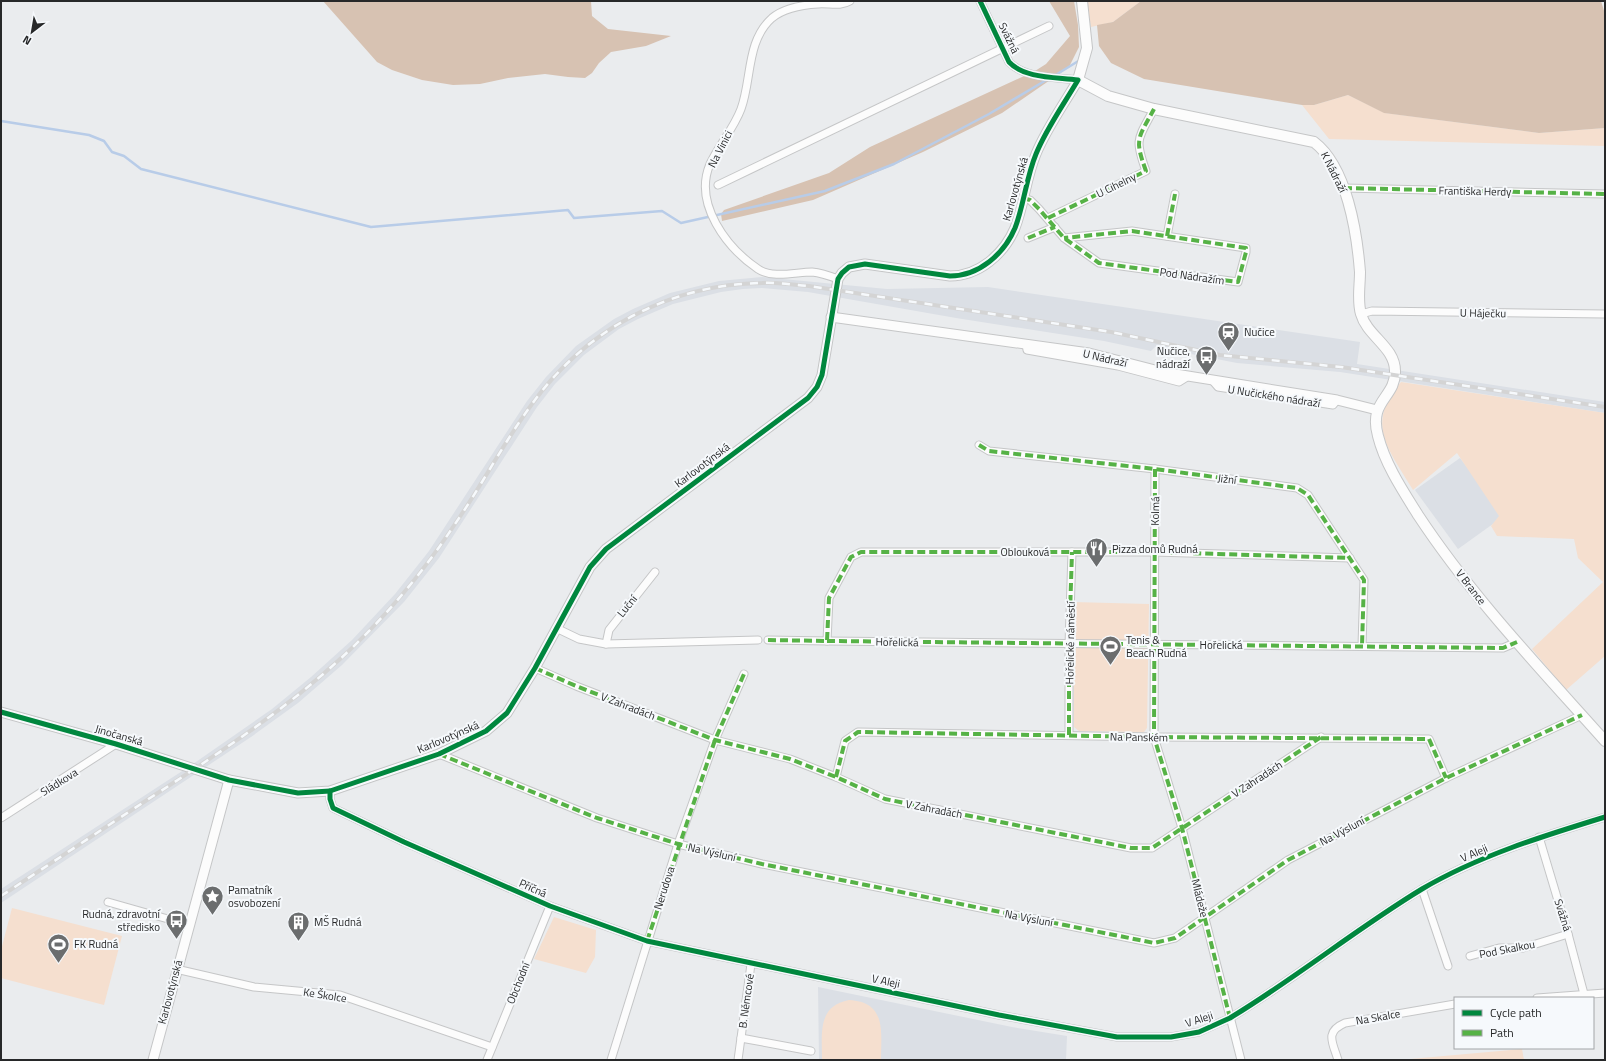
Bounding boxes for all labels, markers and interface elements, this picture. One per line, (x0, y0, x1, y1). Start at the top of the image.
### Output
north arrow (12, 12, 52, 52)
street label: Svážná (995, 20, 1024, 57)
text: N (19, 32, 34, 49)
street label: Na Vinici (704, 128, 736, 170)
street label: K Nádraží (1317, 149, 1352, 197)
street label: Karlovotýnská (998, 155, 1032, 223)
street label: U Cihelny (1093, 168, 1139, 202)
street label: Františka Herdy (1438, 182, 1512, 200)
street label: Pod Nádražím (1159, 264, 1225, 288)
street label: U Háječku (1460, 305, 1506, 321)
station icon: Nučice (1216, 319, 1242, 352)
place label: Nučice (1244, 324, 1275, 340)
place label: Nučice, nádraží (1156, 343, 1192, 372)
bus stop icon: Nučice, nádraží (1193, 344, 1219, 377)
street label: U Nádraží (1081, 345, 1130, 371)
street label: U Nučického nádraží (1227, 381, 1323, 411)
street label: Karlovotýnská (671, 439, 733, 491)
street label: Jižní (1217, 470, 1239, 488)
street label: Kolmá (1147, 496, 1163, 526)
restaurant icon: Pizza domů Rudná (1083, 536, 1109, 569)
place label: Pizza domů Rudná (1112, 541, 1198, 557)
street label: Oblouková (1001, 544, 1050, 560)
street label: V Brance (1452, 566, 1490, 608)
street label: Luční (613, 590, 642, 620)
street label: Hořelické náměstí (1061, 600, 1079, 685)
place label: Tenis & Beach Rudná (1126, 632, 1187, 661)
sports icon: Tenis & Beach Rudná (1098, 633, 1124, 666)
street label: Hořelická (875, 634, 919, 650)
street label: Hořelická (1200, 637, 1243, 653)
street label: V Zahradách (598, 688, 658, 724)
street label: Karlovotýnská (415, 717, 482, 757)
street label: Jinočanská (93, 721, 145, 750)
street label: Na Panském (1110, 728, 1168, 746)
street label: V Zahradách (1229, 757, 1286, 801)
street label: Sládkova (37, 764, 81, 800)
street label: V Zahradách (904, 796, 964, 822)
street label: Na Výsluní (1317, 812, 1369, 850)
street label: Na Výsluní (686, 839, 739, 866)
street label: V Aleji (1458, 840, 1490, 866)
street label: Nerudova (649, 864, 679, 912)
street label: Příčná (517, 875, 550, 901)
street label: Mládeže (1187, 877, 1213, 919)
place label: Pamatník osvobození (228, 882, 282, 911)
place icon: Pamatník osvobození (200, 883, 226, 916)
street label: Svážná (1551, 897, 1576, 934)
street label: Na Výsluní (1004, 905, 1056, 931)
place label: Rudná, zdravotní středisko (82, 906, 162, 935)
bus stop icon: Rudná, zdravotní středisko (163, 907, 189, 940)
building icon: MŠ Rudná (285, 909, 311, 942)
place label: MŠ Rudná (314, 914, 362, 930)
sports icon: FK Rudná (45, 931, 71, 964)
place label: FK Rudná (74, 936, 119, 952)
street label: Pod Skalkou (1478, 936, 1536, 962)
street label: Karlovotýnská (154, 958, 186, 1026)
street label: Obchodní (502, 958, 534, 1006)
street label: V Aleji (870, 970, 902, 992)
street label: B. Němcové (734, 972, 758, 1029)
street label: Ke Školce (302, 984, 348, 1006)
legend (1454, 997, 1594, 1049)
text: Cycle path (1490, 1003, 1542, 1022)
street label: Na Skalce (1354, 1005, 1402, 1029)
street label: V Aleji (1183, 1007, 1215, 1031)
text: Path (1490, 1023, 1514, 1042)

